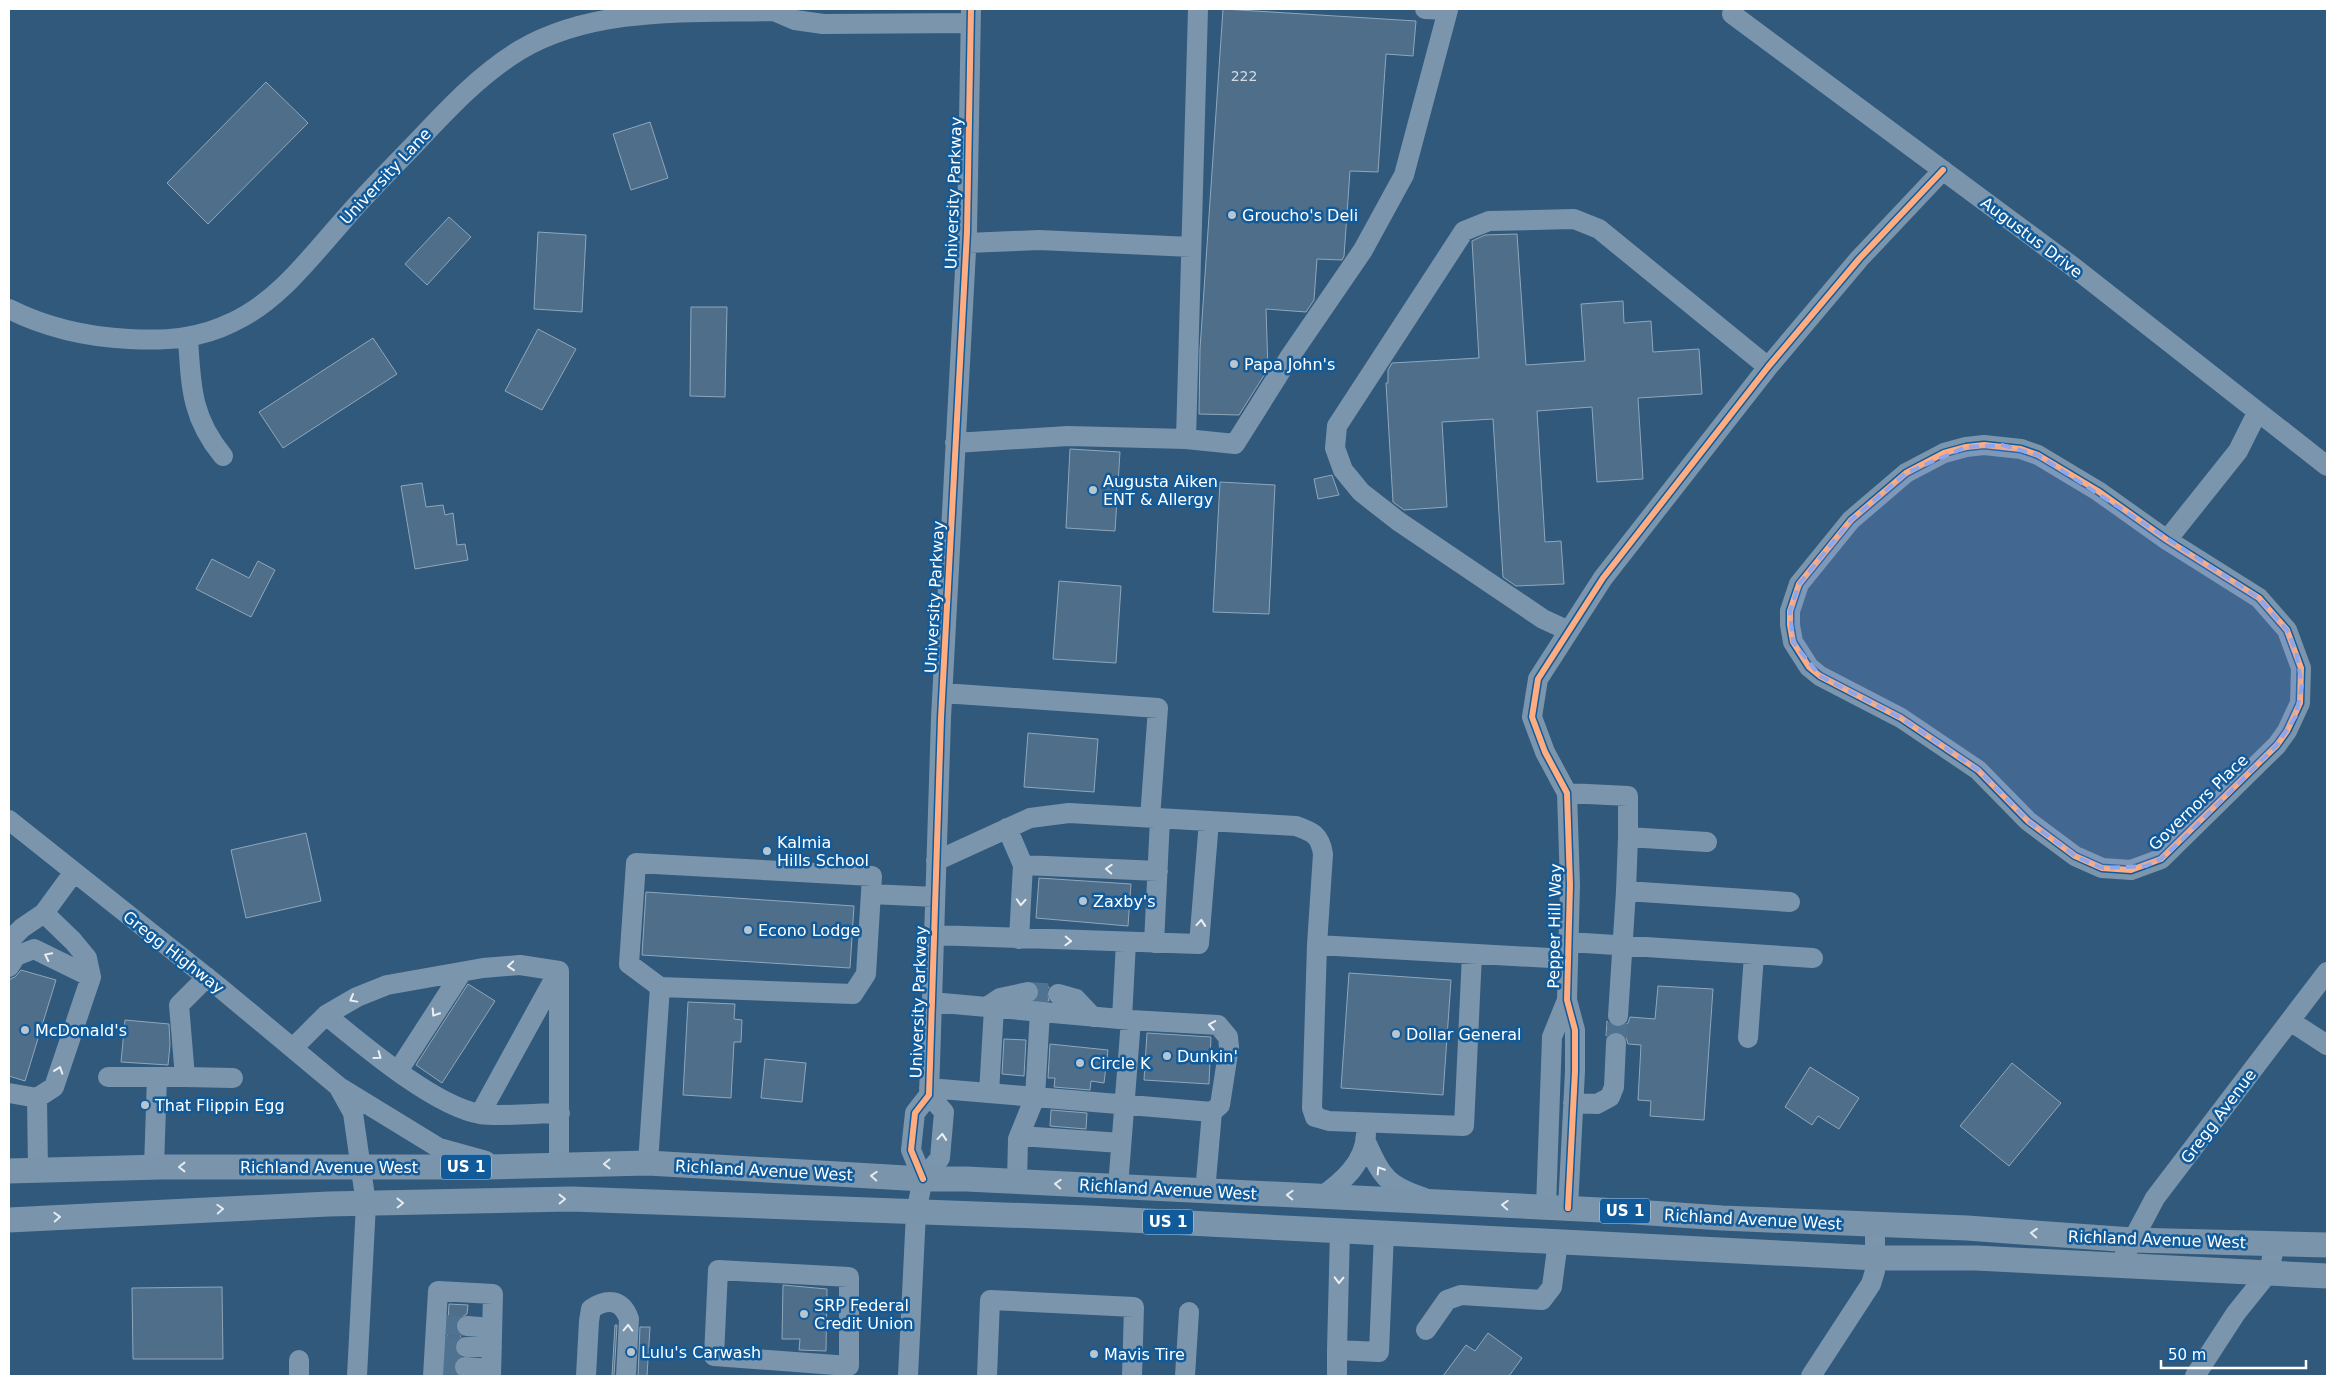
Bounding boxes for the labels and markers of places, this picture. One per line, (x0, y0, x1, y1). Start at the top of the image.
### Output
place label: Groucho's Deli (1242, 206, 1358, 225)
marker: Groucho's Deli (1226, 209, 1238, 221)
place label: Papa John's (1244, 355, 1335, 374)
marker: Papa John's (1228, 358, 1240, 370)
place label: Augusta Aiken ENT & Allergy (1103, 472, 1218, 509)
marker: Augusta Aiken ENT & Allergy (1087, 484, 1099, 496)
place label: Kalmia Hills School (777, 833, 869, 870)
marker: Kalmia Hills School (761, 845, 773, 857)
place label: Zaxby's (1093, 892, 1156, 911)
marker: Zaxby's (1077, 895, 1089, 907)
place label: Econo Lodge (758, 921, 860, 940)
marker: Econo Lodge (742, 924, 754, 936)
place label: McDonald's (35, 1021, 127, 1040)
marker: McDonald's (19, 1024, 31, 1036)
place label: Dollar General (1406, 1025, 1522, 1044)
marker: Dollar General (1390, 1028, 1402, 1040)
place label: Dunkin' (1177, 1047, 1238, 1066)
marker: Dunkin' (1161, 1050, 1173, 1062)
place label: Circle K (1090, 1054, 1151, 1073)
marker: Circle K (1074, 1057, 1086, 1069)
place label: That Flippin Egg (154, 1096, 285, 1115)
marker: That Flippin Egg (139, 1099, 151, 1111)
place label: SRP Federal Credit Union (814, 1296, 913, 1333)
marker: SRP Federal Credit Union (798, 1308, 810, 1320)
place label: Lulu's Carwash (641, 1343, 761, 1362)
place label: Mavis Tire (1104, 1345, 1185, 1364)
marker: Lulu's Carwash (625, 1346, 637, 1358)
marker: Mavis Tire (1088, 1348, 1100, 1360)

